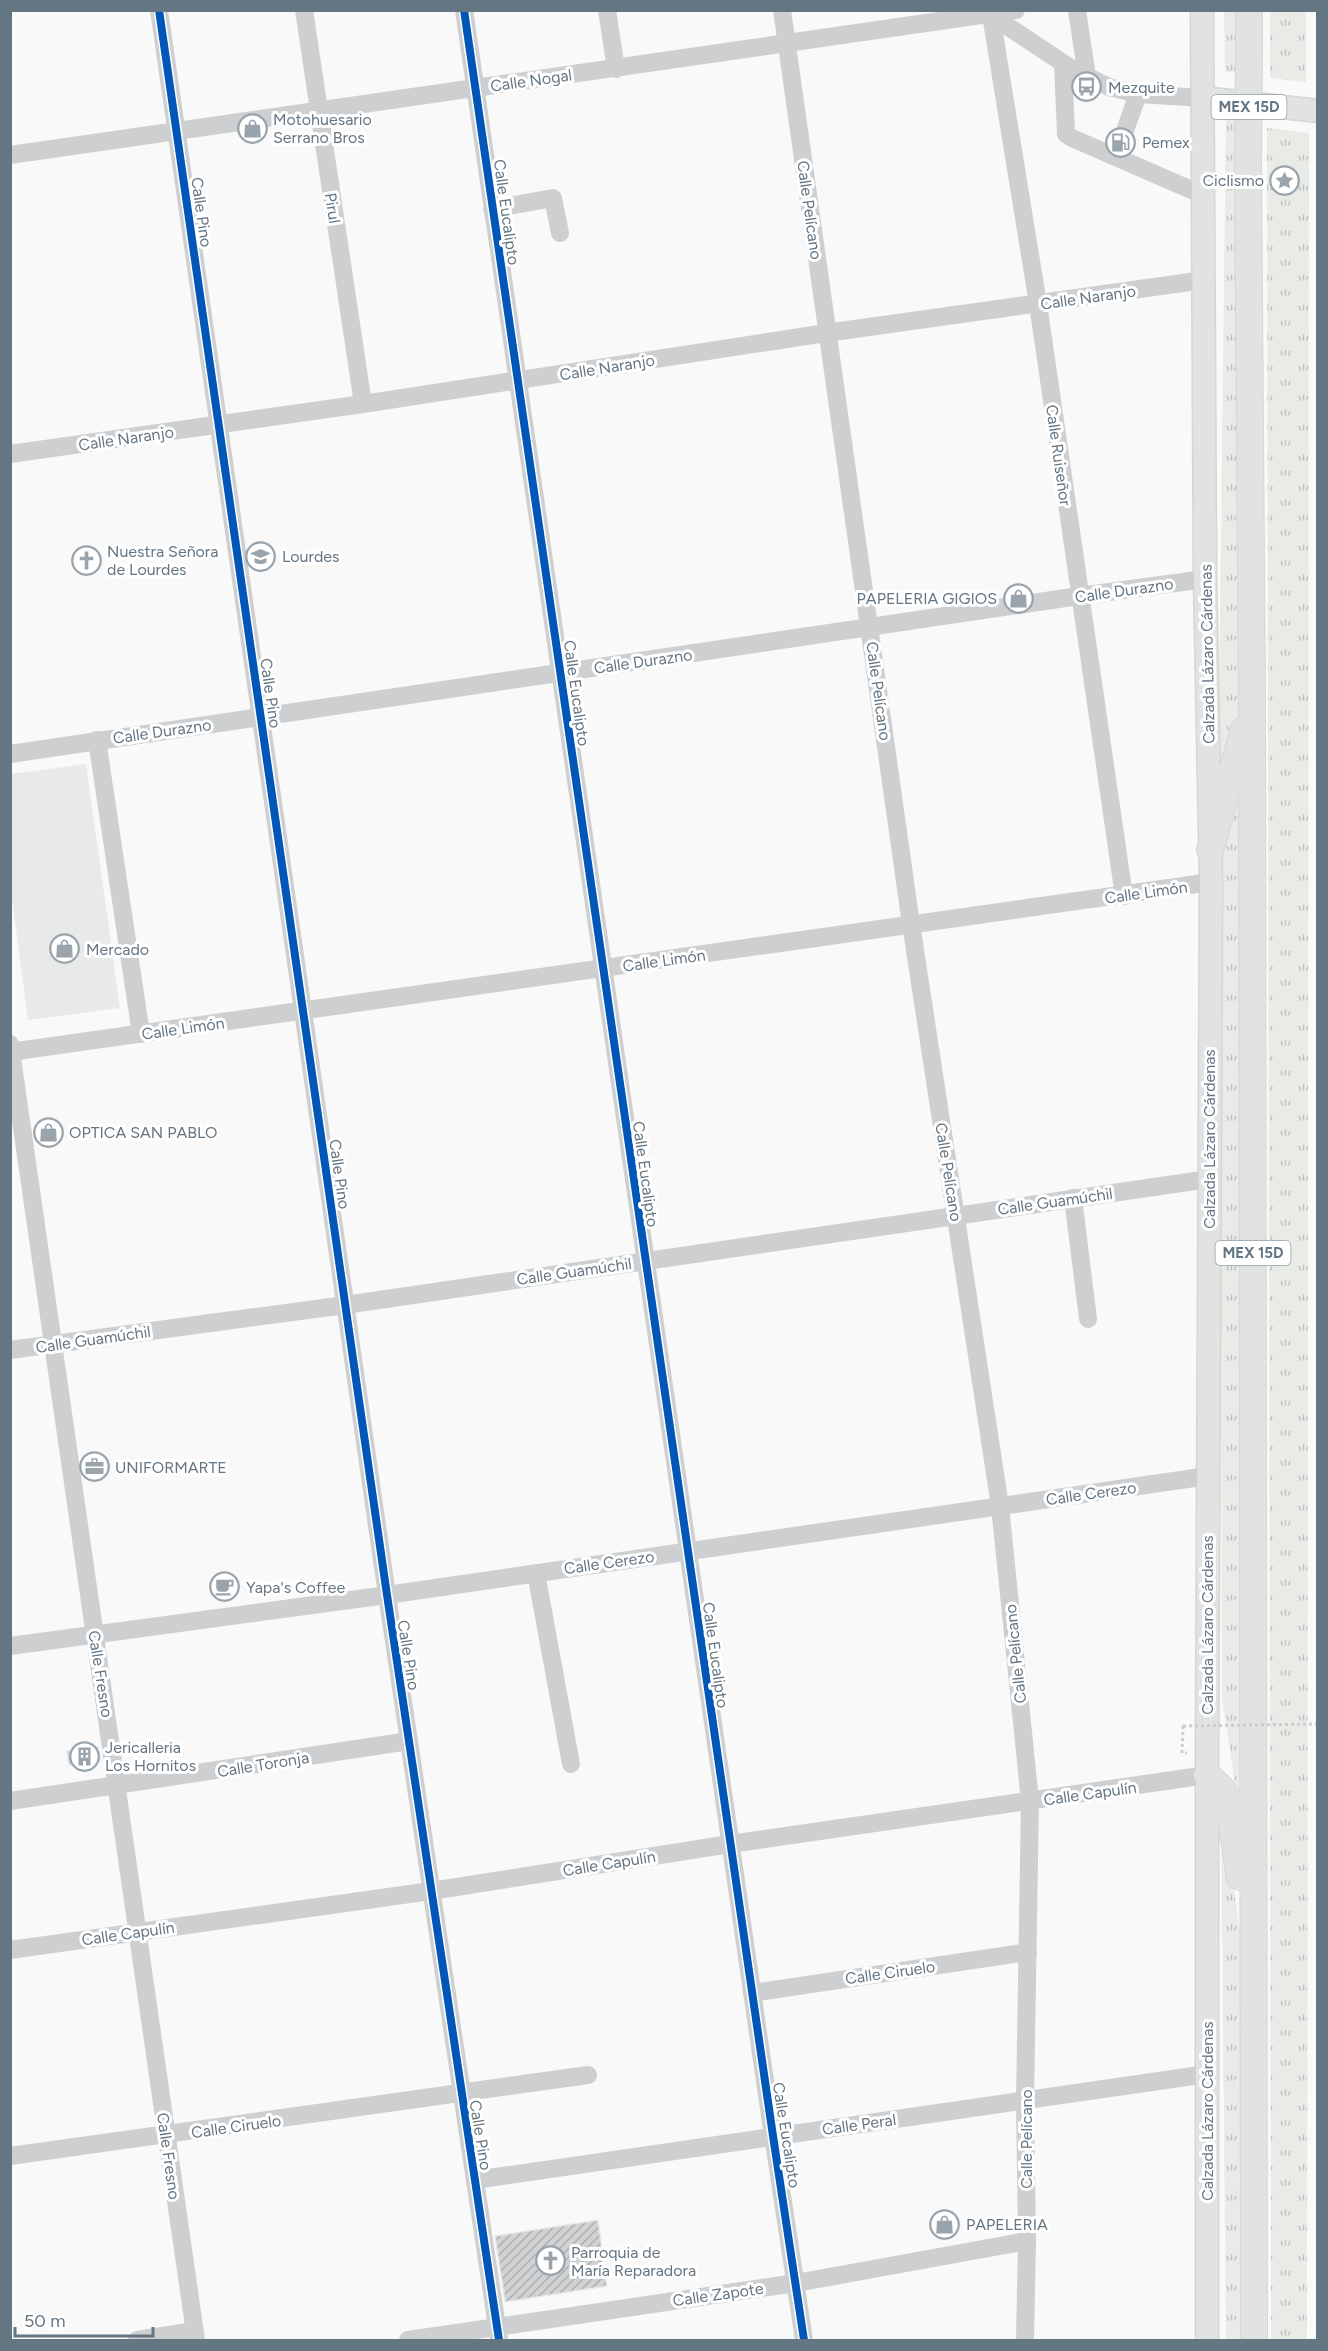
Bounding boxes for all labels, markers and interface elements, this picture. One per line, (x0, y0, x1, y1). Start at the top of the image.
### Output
street label: Calle Nogal (489, 65, 573, 96)
bus stop icon: Mezquite (1071, 71, 1103, 103)
place label: Mezquite (1108, 78, 1175, 97)
road number: MEX 15D (1212, 95, 1286, 119)
place label: Motohuesario Serrano Bros (273, 110, 372, 147)
shop icon: Motohuesario Serrano Bros (236, 112, 268, 144)
fuel station icon: Pemex (1105, 126, 1137, 158)
place label: Pemex (1142, 133, 1190, 152)
street label: Calle Eucalipto (490, 158, 523, 266)
street label: Calle Pelícano (793, 159, 826, 261)
place icon: Ciclismo (1269, 164, 1301, 196)
place label: Ciclismo (1203, 171, 1264, 190)
street label: Calle Pino (187, 176, 216, 248)
street label: Pirul (321, 191, 344, 225)
street label: Calle Naranjo (1039, 281, 1137, 314)
street label: Calle Naranjo (558, 351, 656, 384)
street label: Calle Ruiseñor (1042, 403, 1075, 507)
street label: Calle Naranjo (77, 422, 175, 455)
school or university icon: Lourdes (245, 540, 277, 572)
place label: Nuestra Señora de Lourdes (107, 542, 218, 579)
church icon: Nuestra Señora de Lourdes (70, 544, 102, 576)
place label: Lourdes (282, 547, 340, 566)
street label: Calzada Lázaro Cárdenas (1196, 564, 1219, 744)
street label: Calle Durazno (1074, 574, 1174, 607)
shop icon: PAPELERIA GIGIOS (1002, 582, 1034, 614)
place label: PAPELERIA GIGIOS (857, 589, 997, 608)
street label: Calle Eucalipto (560, 639, 593, 747)
street label: Calle Pelícano (862, 640, 895, 742)
street label: Calle Durazno (593, 645, 693, 678)
street label: Calle Pino (256, 657, 285, 729)
street label: Calle Durazno (112, 715, 212, 748)
street label: Calle Limón (1104, 877, 1189, 908)
shop icon: Mercado (49, 933, 81, 965)
place label: Mercado (86, 940, 149, 959)
street label: Calle Limón (622, 945, 707, 976)
street label: Calle Limón (141, 1013, 226, 1044)
street label: Calzada Lázaro Cárdenas (1200, 1049, 1219, 1229)
shop icon: OPTICA SAN PABLO (32, 1116, 64, 1148)
street label: Calle Eucalipto (629, 1120, 662, 1228)
street label: Calle Pelícano (931, 1121, 966, 1223)
place label: OPTICA SAN PABLO (69, 1123, 217, 1142)
street label: Calle Pino (325, 1138, 354, 1210)
street label: Calle Guamúchil (996, 1184, 1114, 1219)
road number: MEX 15D (1216, 1241, 1290, 1265)
street label: Calle Guamúchil (515, 1254, 633, 1289)
street label: Calle Guamúchil (34, 1322, 152, 1357)
office icon: UNIFORMARTE (78, 1451, 110, 1483)
place label: UNIFORMARTE (115, 1458, 227, 1477)
street label: Calle Cerezo (1045, 1478, 1137, 1509)
street label: Calzada Lázaro Cárdenas (1198, 1535, 1217, 1715)
street label: Calle Cerezo (563, 1547, 655, 1578)
cafe icon: Yapa's Coffee (209, 1571, 241, 1603)
place label: Yapa's Coffee (246, 1578, 345, 1597)
street label: Calle Eucalipto (699, 1601, 732, 1709)
street label: Calle Pelícano (1001, 1603, 1030, 1704)
street label: Calle Pino (394, 1619, 423, 1691)
street label: Calle Fresno (84, 1629, 117, 1719)
place label: Jericalleria Los Hornitos (105, 1738, 196, 1775)
building icon: Jericalleria Los Hornitos (68, 1740, 100, 1772)
street label: Calle Toronja (216, 1748, 310, 1781)
street label: Calle Capulín (1042, 1778, 1138, 1809)
street label: Calle Capulín (561, 1847, 657, 1880)
street label: Calle Capulín (80, 1918, 176, 1949)
street label: Calle Ciruelo (844, 1957, 936, 1988)
street label: Calzada Lázaro Cárdenas (1198, 2021, 1217, 2201)
street label: Calle Eucalipto (769, 2081, 804, 2189)
street label: Calle Pelícano (1017, 2089, 1036, 2189)
street label: Calle Pino (466, 2099, 495, 2171)
street label: Calle Peral (821, 2110, 897, 2139)
street label: Calle Fresno (153, 2111, 184, 2201)
street label: Calle Ciruelo (190, 2111, 282, 2142)
shop icon: PAPELERIA (929, 2208, 961, 2240)
place label: PAPELERIA (966, 2215, 1048, 2234)
place label: Parroquia de María Reparadora (571, 2243, 696, 2280)
church icon: Parroquia de María Reparadora (534, 2245, 566, 2277)
street label: Calle Zapote (672, 2279, 765, 2310)
scale bar (15, 2300, 153, 2338)
text: 50 m (24, 2310, 66, 2332)

